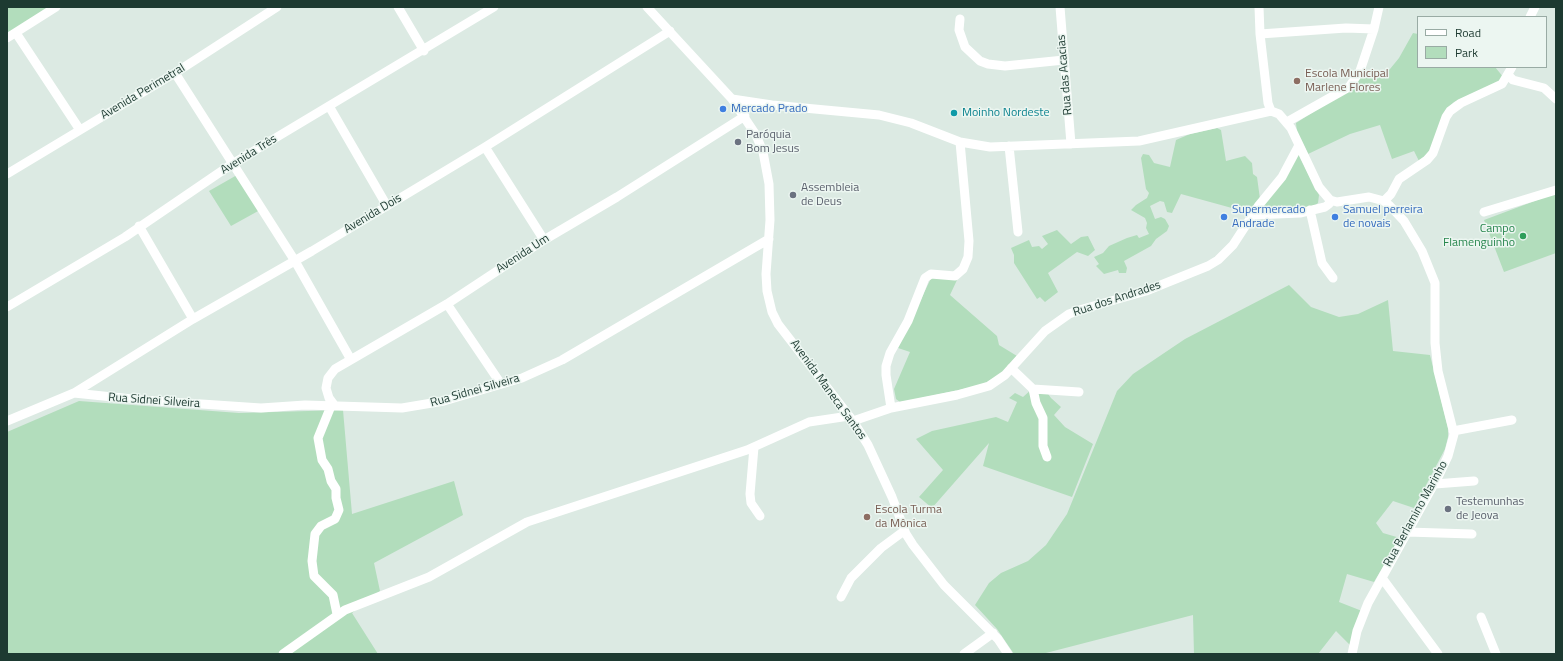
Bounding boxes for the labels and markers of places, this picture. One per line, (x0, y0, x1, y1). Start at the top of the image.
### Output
place label: Escola Municipal Marlene Flores (1305, 67, 1389, 95)
marker: Escola Municipal Marlene Flores (1292, 76, 1302, 86)
place label: Mercado Prado (731, 102, 808, 116)
marker: Mercado Prado (718, 104, 728, 114)
place label: Moinho Nordeste (962, 106, 1049, 120)
marker: Moinho Nordeste (949, 108, 959, 118)
place label: Paróquia Bom Jesus (746, 128, 799, 156)
marker: Paróquia Bom Jesus (733, 137, 743, 147)
place label: Assembleia de Deus (801, 181, 859, 209)
marker: Assembleia de Deus (788, 190, 798, 200)
place label: Supermercado Andrade (1232, 203, 1305, 231)
place label: Samuel perreira de novais (1343, 203, 1423, 231)
marker: Supermercado Andrade (1219, 212, 1229, 222)
marker: Samuel perreira de novais (1330, 212, 1340, 222)
place label: Campo Flamenguinho (1443, 222, 1515, 250)
marker: Campo Flamenguinho (1518, 231, 1528, 241)
place label: Testemunhas de Jeova (1456, 495, 1524, 523)
place label: Escola Turma da Mônica (875, 503, 942, 531)
marker: Testemunhas de Jeova (1443, 504, 1453, 514)
marker: Escola Turma da Mônica (862, 512, 872, 522)

